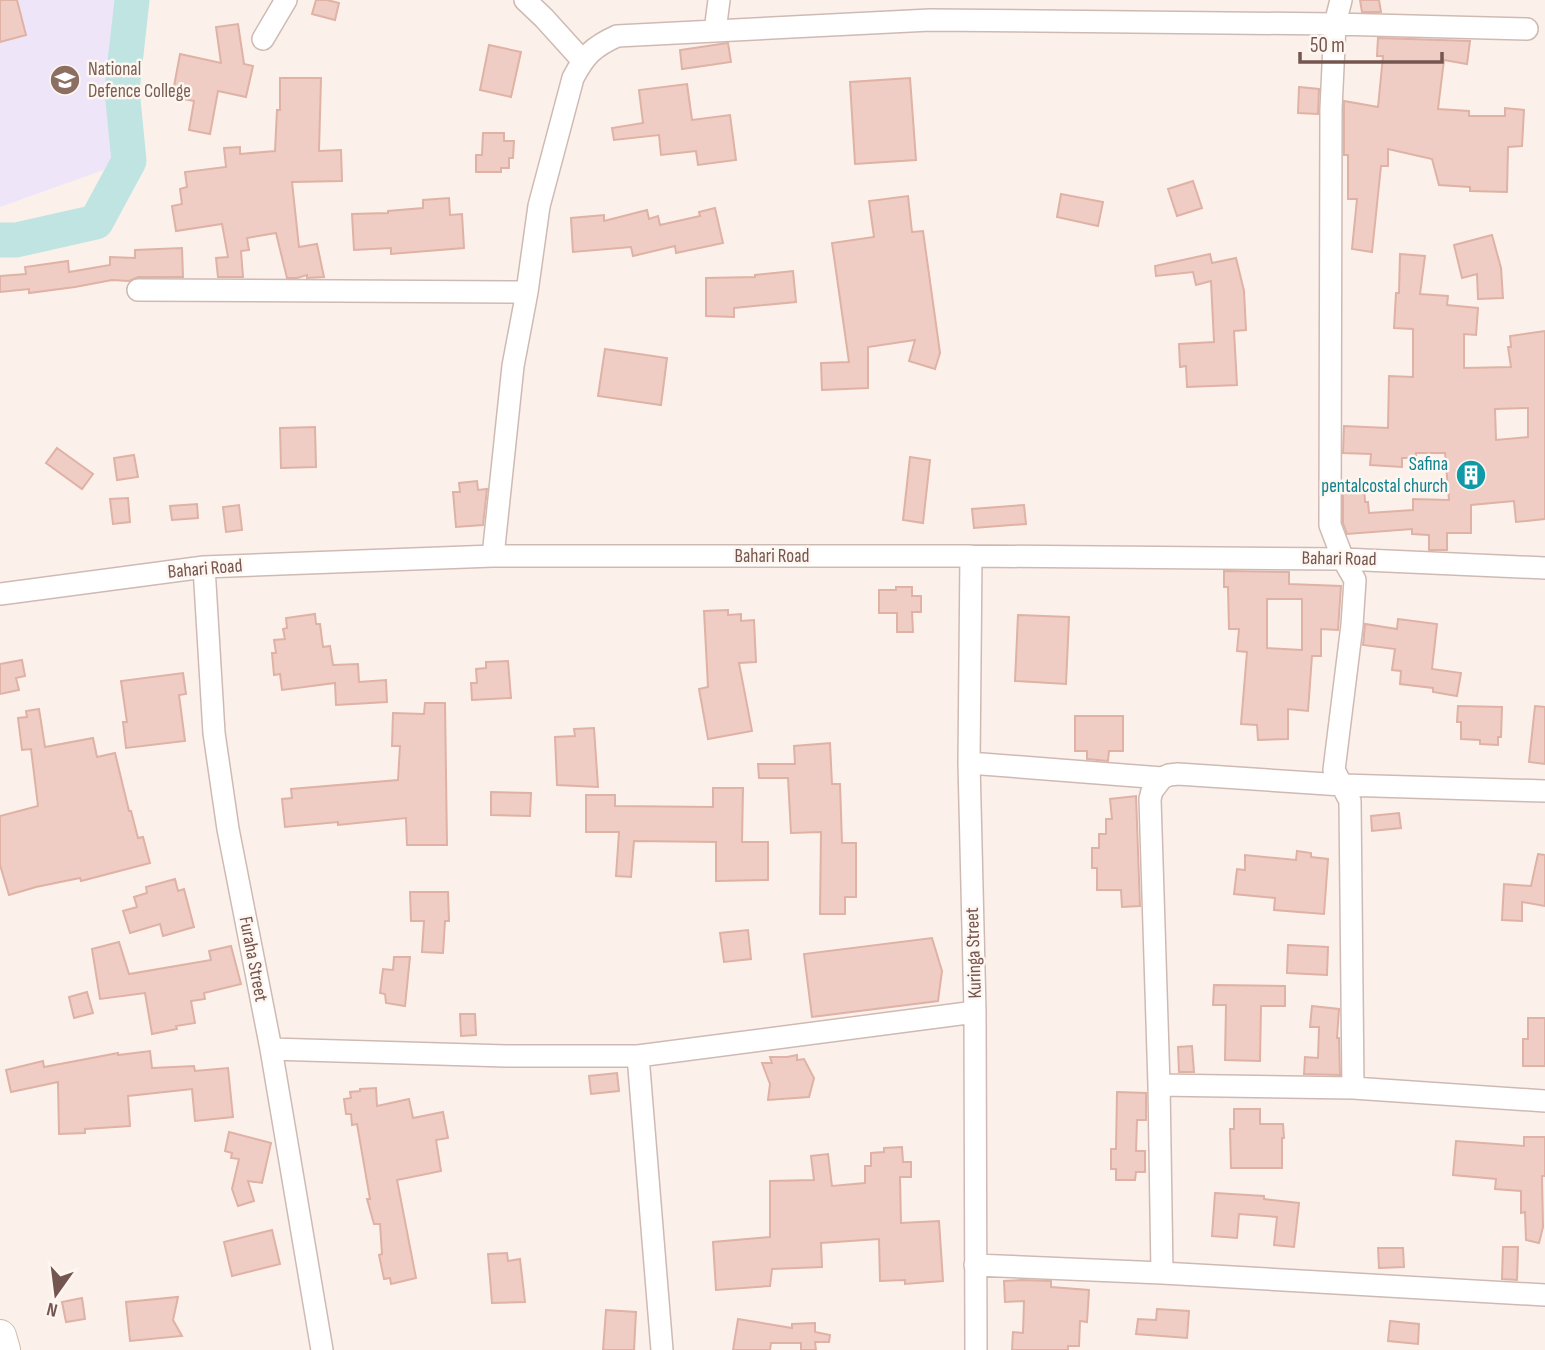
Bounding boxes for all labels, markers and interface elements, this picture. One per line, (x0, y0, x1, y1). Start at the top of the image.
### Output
scale bar (1300, 21, 1442, 65)
text: 50 m (1310, 33, 1345, 58)
place label: National Defence College (88, 58, 191, 103)
school or university icon: National Defence College (48, 63, 82, 97)
place label: Safina pentalcostal church (1321, 453, 1448, 498)
building icon: Safina pentalcostal church (1454, 458, 1488, 492)
street label: Bahari Road (735, 545, 809, 568)
street label: Bahari Road (1301, 547, 1377, 571)
street label: Bahari Road (167, 554, 243, 584)
street label: Kuringa Street (961, 907, 987, 999)
street label: Furaha Street (233, 915, 273, 1004)
north arrow (21, 1259, 91, 1329)
text: N (45, 1297, 60, 1321)

